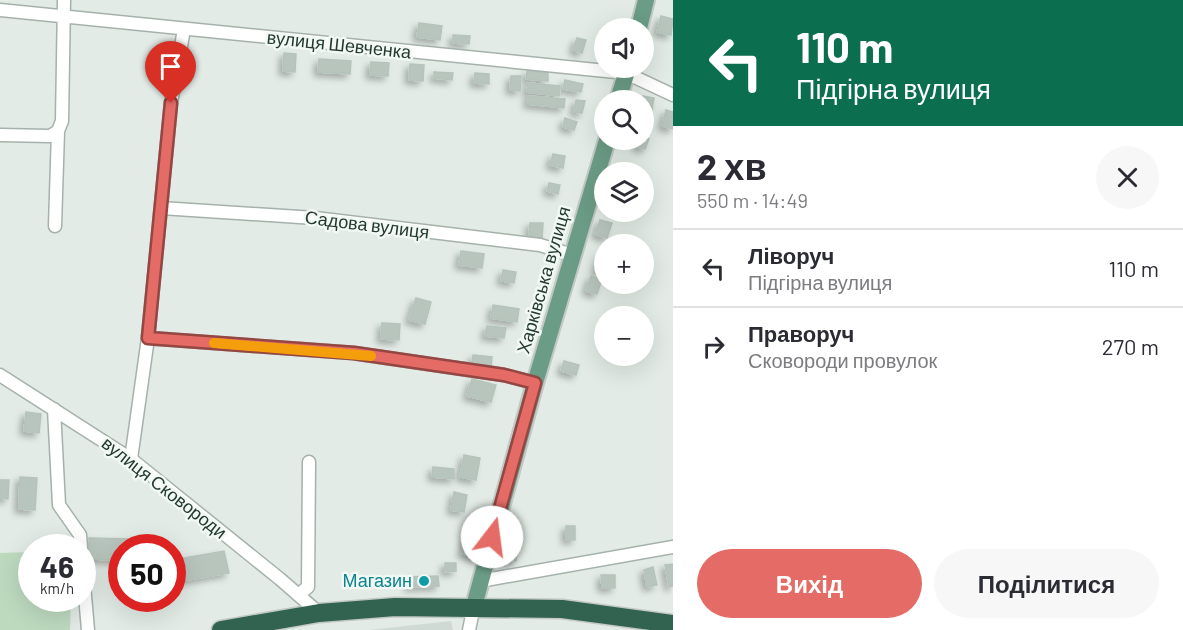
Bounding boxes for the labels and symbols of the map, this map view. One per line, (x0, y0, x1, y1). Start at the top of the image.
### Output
street label: вулиця Шевченка (266, 25, 413, 63)
pin (145, 41, 196, 103)
street label: Харківська вулиця (512, 204, 575, 356)
street label: Садова вулиця (304, 205, 431, 243)
street label: вулиця Сковороди (98, 432, 232, 543)
position arrow (460, 505, 524, 569)
speed limit sign: 50 (108, 534, 186, 612)
place label: Магазин (343, 569, 412, 591)
marker: Магазин (417, 574, 431, 588)

